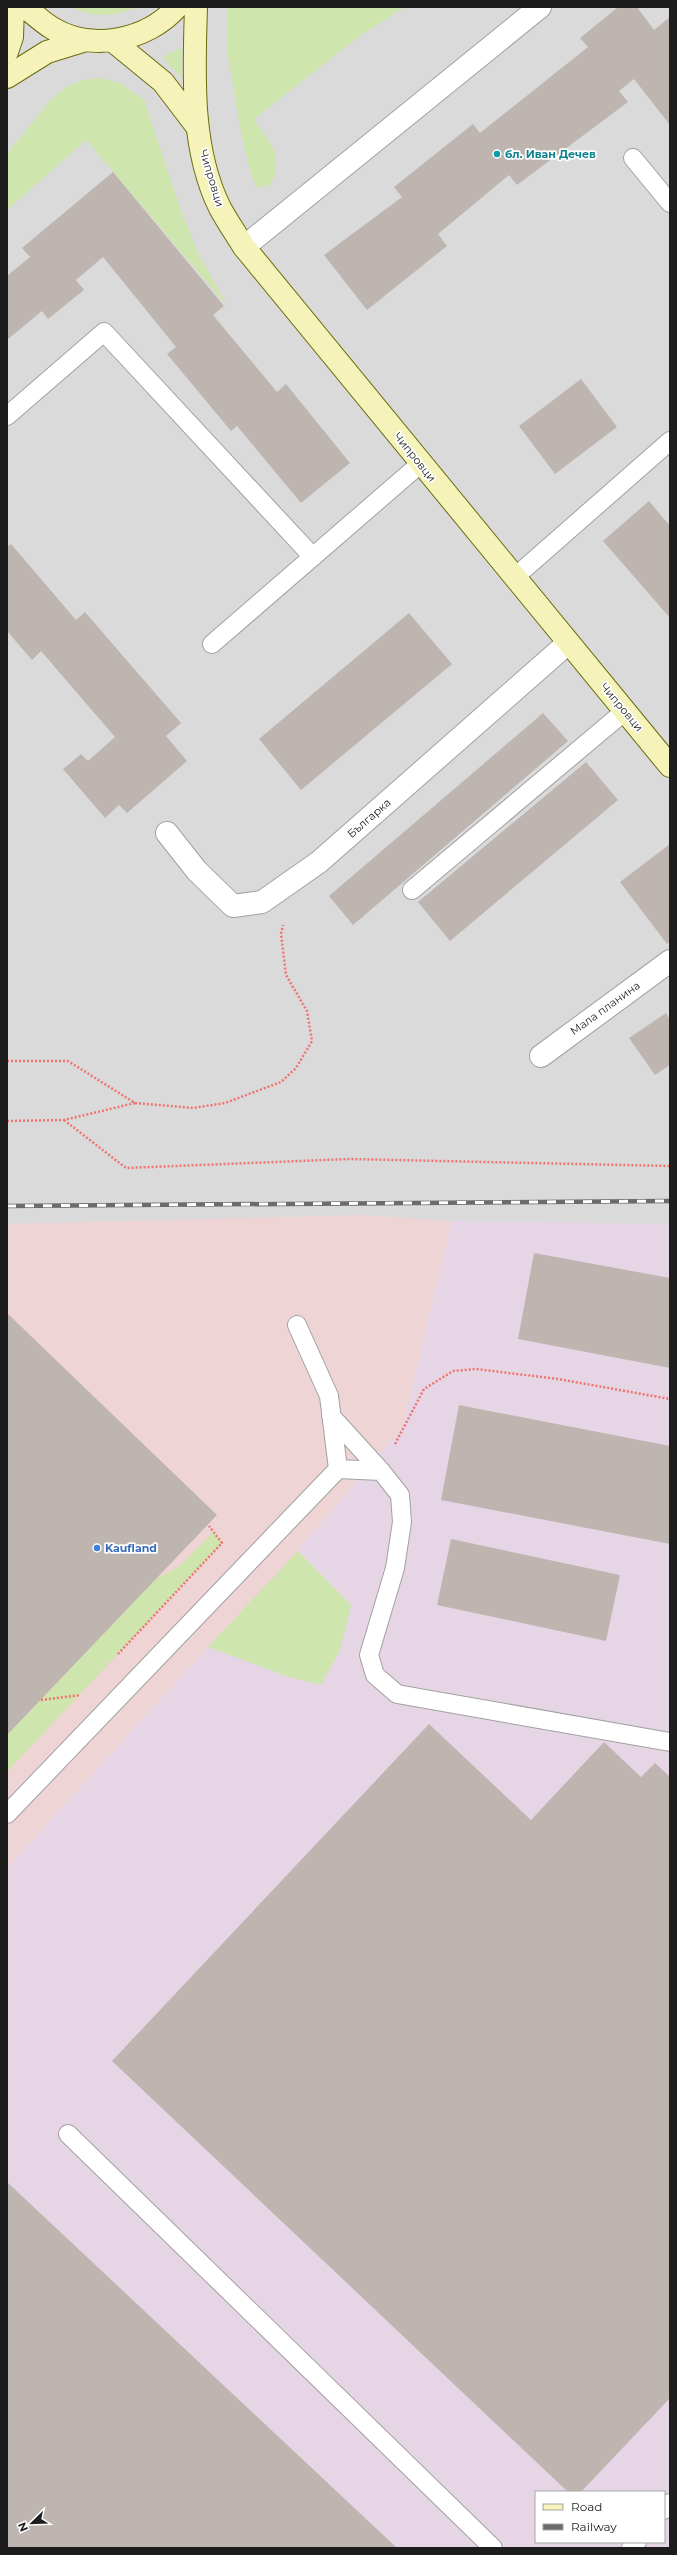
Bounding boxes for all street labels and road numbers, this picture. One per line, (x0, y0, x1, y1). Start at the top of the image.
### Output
street label: Чипровци (197, 148, 227, 208)
street label: Чипровци (391, 430, 439, 484)
street label: Чипровци (598, 680, 646, 734)
street label: Българка (344, 795, 394, 841)
street label: Мала планина (567, 978, 643, 1038)

